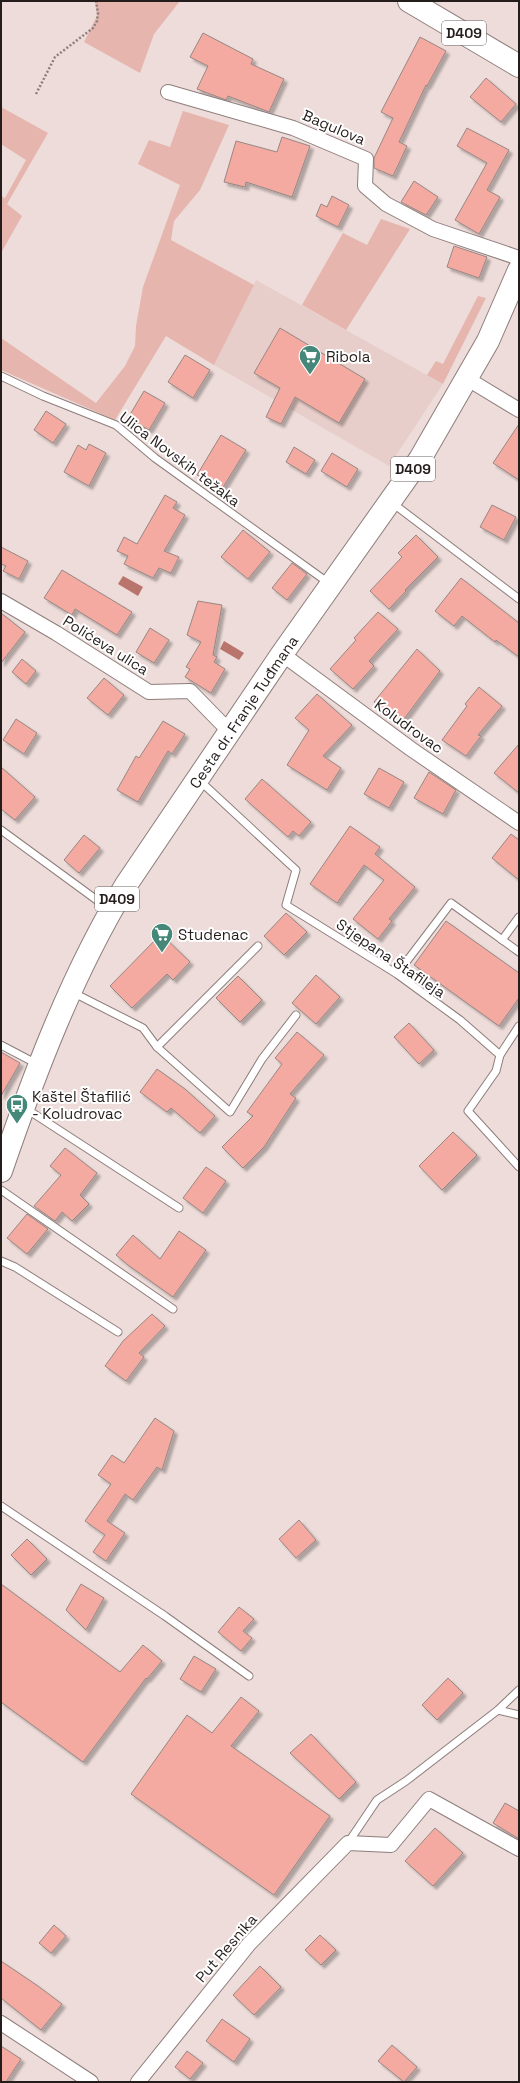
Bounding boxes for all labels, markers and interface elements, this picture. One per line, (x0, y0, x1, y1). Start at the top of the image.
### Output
road number: D409 (442, 21, 486, 45)
street label: Bagulova (300, 105, 369, 149)
supermarket icon: Ribola (297, 343, 323, 376)
place label: Ribola (326, 347, 371, 366)
street label: Ulica Novskih težaka (116, 407, 244, 511)
road number: D409 (391, 457, 435, 481)
street label: Polićeva ulica (60, 611, 153, 679)
street label: Cesta dr. Franje Tuđmana (185, 631, 302, 792)
street label: Koludrovac (371, 695, 447, 757)
road number: D409 (95, 887, 139, 911)
street label: Stjepana Štafileja (333, 914, 450, 1002)
supermarket icon: Studenac (149, 921, 175, 954)
place label: Studenac (178, 925, 248, 944)
place label: Kaštel Štafilić - Koludrovac (32, 1087, 131, 1123)
bus stop icon: Kaštel Štafilić - Koludrovac (4, 1092, 30, 1125)
street label: Put Resnika (191, 1910, 261, 1986)

